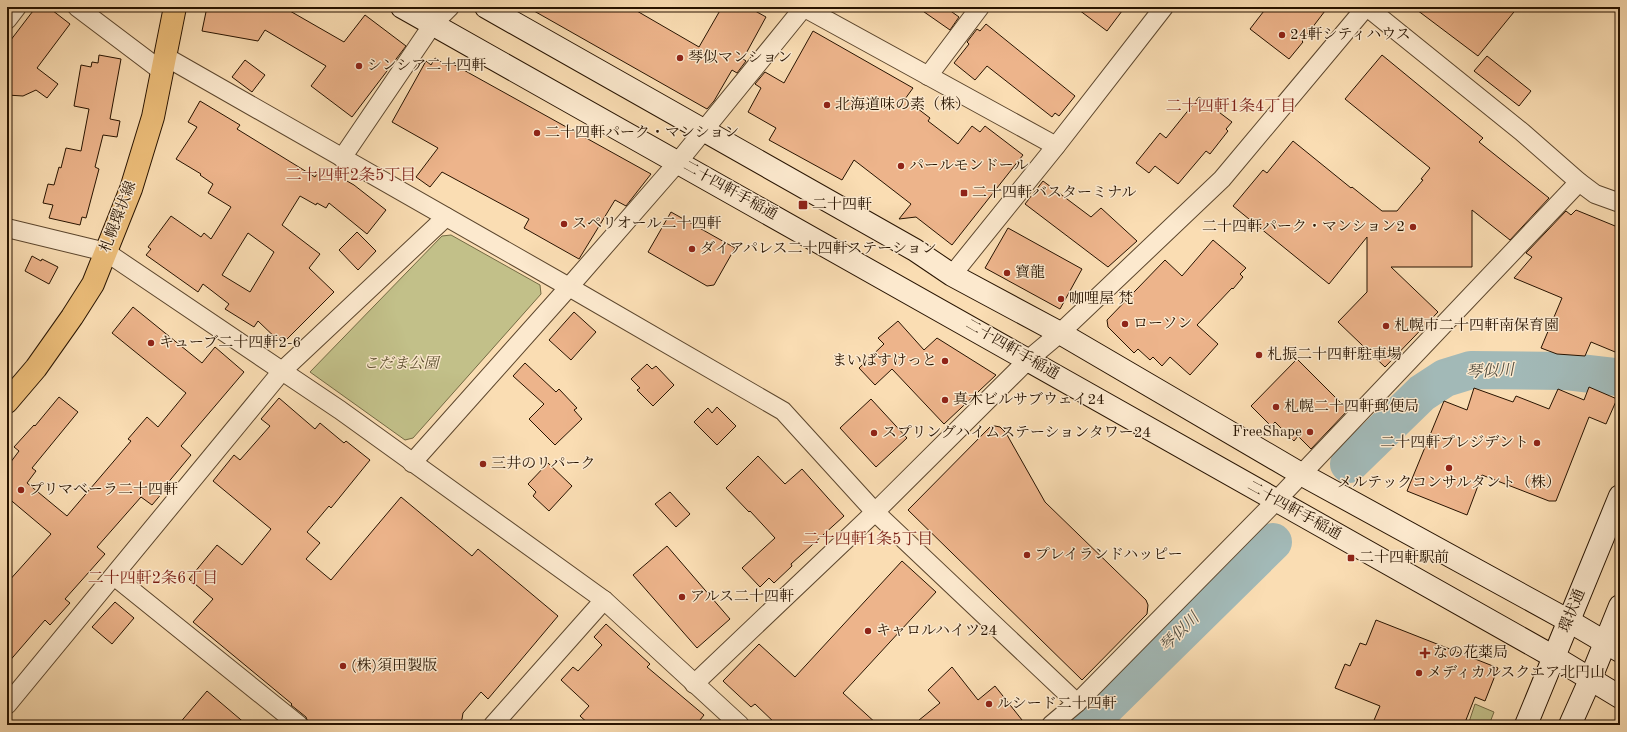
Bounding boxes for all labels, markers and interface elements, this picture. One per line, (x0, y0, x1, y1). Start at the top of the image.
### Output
place label: 24軒シティハウス (1290, 26, 1411, 43)
marker: 24軒シティハウス (1277, 30, 1287, 40)
place label: 琴似マンション (688, 49, 792, 66)
marker: 琴似マンション (675, 53, 685, 63)
place label: シンシア二十四軒 (367, 57, 486, 74)
marker: シンシア二十四軒 (354, 61, 364, 71)
place label: 北海道味の素（株） (835, 96, 970, 113)
district label: 二十四軒1条4丁目 (1166, 97, 1296, 115)
marker: 北海道味の素（株） (822, 100, 832, 110)
place label: 二十四軒パーク・マンション (545, 124, 739, 141)
marker: 二十四軒パーク・マンション (532, 128, 542, 138)
street label: 二十四軒手稲通 (680, 157, 781, 223)
place label: パールモンドール (909, 158, 1028, 174)
marker: パールモンドール (896, 161, 906, 171)
district label: 二十四軒2条5丁目 (286, 166, 416, 184)
street label: 札幌環状線 (97, 179, 139, 255)
place label: 二十四軒バスターミナル (972, 184, 1136, 201)
marker: 二十四軒バスターミナル (959, 188, 969, 198)
place label: 二十四軒 (812, 196, 872, 213)
marker: 二十四軒 (797, 199, 809, 211)
place label: スペリオール二十四軒 (572, 215, 722, 232)
place label: 二十四軒パーク・マンション2 (1202, 218, 1405, 235)
marker: スペリオール二十四軒 (559, 219, 569, 229)
marker: 二十四軒パーク・マンション2 (1408, 222, 1418, 232)
place label: ダイアパレス二十四軒ステーション (700, 240, 937, 257)
marker: ダイアパレス二十四軒ステーション (687, 244, 697, 254)
place label: 寶龍 (1015, 264, 1045, 281)
marker: 寶龍 (1002, 268, 1012, 278)
place label: 咖哩屋 梵 (1069, 290, 1133, 307)
marker: 咖哩屋 梵 (1056, 294, 1066, 304)
street label: 二十四軒手稲通 (963, 316, 1062, 383)
place label: ローソン (1133, 317, 1192, 332)
place label: 札幌市二十四軒南保育園 (1394, 317, 1559, 334)
marker: ローソン (1120, 319, 1130, 329)
marker: 札幌市二十四軒南保育園 (1381, 321, 1391, 331)
place label: キューブ二十四軒2-6 (159, 334, 301, 351)
marker: キューブ二十四軒2-6 (146, 338, 156, 348)
place label: 札振二十四軒駐車場 (1267, 346, 1402, 363)
marker: 札振二十四軒駐車場 (1254, 350, 1264, 360)
place label: まいばすけっと (832, 352, 937, 369)
park label: こだま公園 (363, 355, 441, 372)
marker: まいばすけっと (940, 356, 950, 366)
water label: 琴似川 (1466, 361, 1516, 381)
place label: 真木ビルサブウェイ24 (953, 391, 1105, 408)
marker: 真木ビルサブウェイ24 (940, 395, 950, 405)
place label: 札幌二十四軒郵便局 (1284, 398, 1419, 415)
marker: 札幌二十四軒郵便局 (1271, 402, 1281, 412)
place label: スプリングハイムステーションタワー24 (882, 424, 1151, 441)
place label: FreeShape (1232, 425, 1302, 440)
marker: FreeShape (1305, 427, 1315, 437)
marker: スプリングハイムステーションタワー24 (869, 428, 879, 438)
place label: 二十四軒プレジデント (1380, 434, 1529, 451)
marker: 二十四軒プレジデント (1532, 438, 1542, 448)
place label: 三井のリパーク (491, 455, 596, 472)
marker: 三井のリパーク (478, 459, 488, 469)
marker: メルテックコンサルタント（株） (1444, 463, 1454, 473)
place label: メルテックコンサルタント（株） (1337, 474, 1561, 491)
street label: 二十四軒手稲通 (1244, 477, 1345, 543)
place label: プリマベーラ二十四軒 (29, 481, 178, 498)
marker: プリマベーラ二十四軒 (16, 485, 26, 495)
district label: 二十四軒1条5丁目 (803, 530, 933, 548)
place label: プレイランドハッピー (1035, 547, 1183, 563)
place label: 二十四軒駅前 (1359, 549, 1449, 566)
marker: プレイランドハッピー (1022, 550, 1032, 560)
marker: 二十四軒駅前 (1346, 553, 1356, 563)
district label: 二十四軒2条6丁目 (88, 569, 218, 587)
street label: 環状通 (1556, 587, 1588, 635)
place label: アルス二十四軒 (690, 588, 794, 605)
marker: アルス二十四軒 (677, 592, 687, 602)
water label: 琴似川 (1156, 608, 1204, 656)
place label: キャロルハイツ24 (876, 623, 997, 639)
marker: キャロルハイツ24 (863, 626, 873, 636)
place label: なの花薬局 (1433, 644, 1508, 661)
marker: なの花薬局 (1420, 648, 1430, 658)
place label: (株)須田製版 (351, 657, 437, 674)
marker: (株)須田製版 (338, 661, 348, 671)
place label: メディカルスクエア北円山 (1427, 664, 1605, 681)
marker: メディカルスクエア北円山 (1414, 668, 1424, 678)
place label: ルシード二十四軒 (997, 695, 1117, 712)
marker: ルシード二十四軒 (984, 699, 994, 709)

